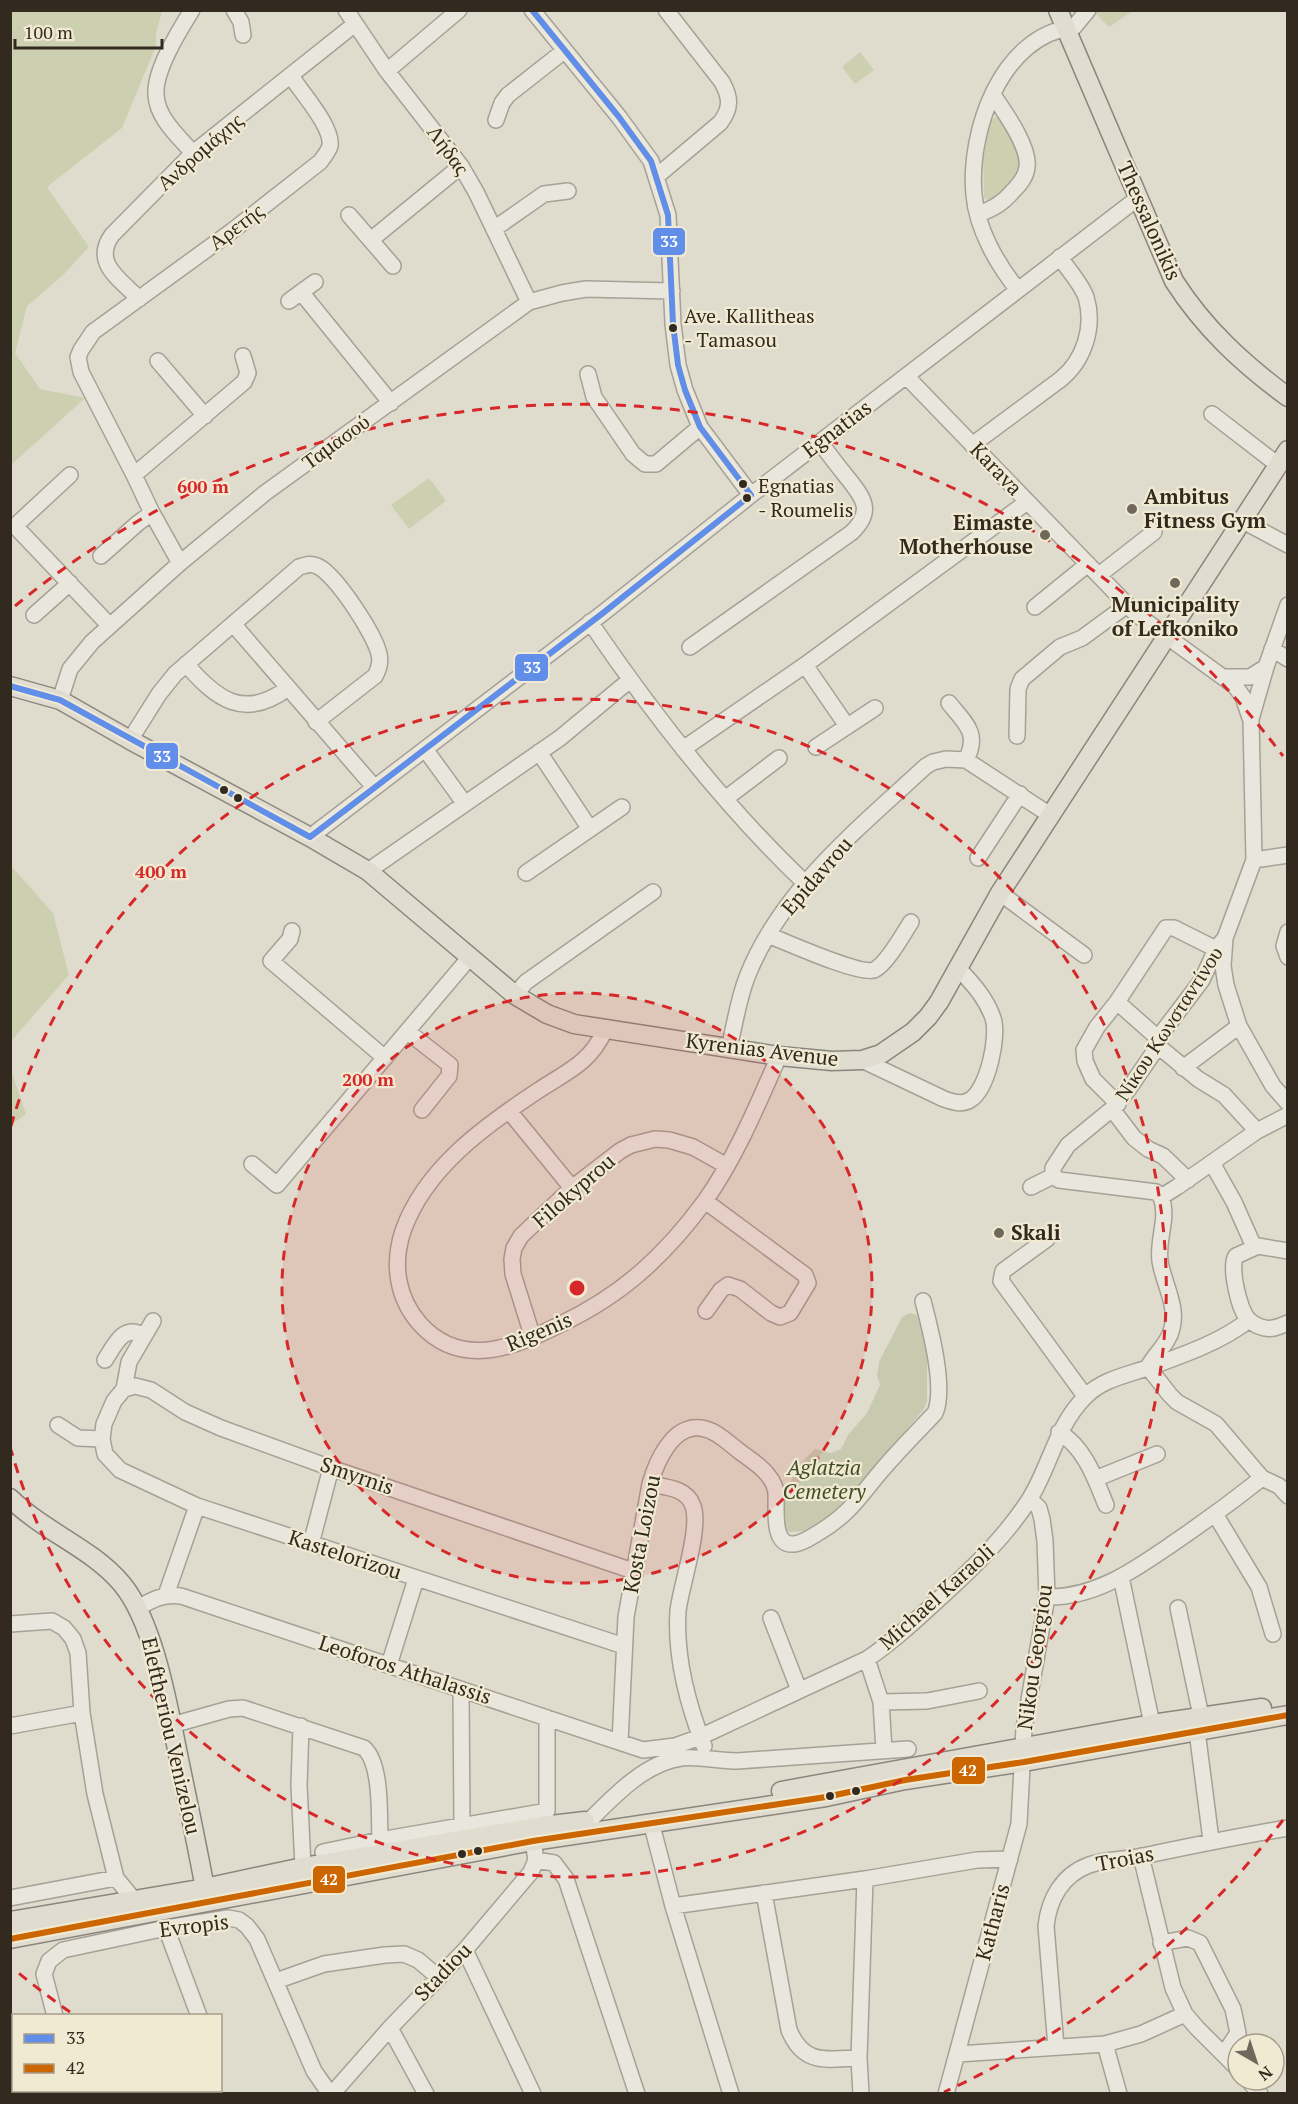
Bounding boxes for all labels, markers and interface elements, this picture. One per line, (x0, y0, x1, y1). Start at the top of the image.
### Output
scale bar (15, 12, 162, 50)
text: 100 m (24, 20, 73, 44)
street label: Ανδρομάχης (150, 106, 249, 196)
street label: Λήδας (421, 119, 477, 181)
street label: Thessalonikis (1111, 157, 1189, 285)
street label: Αρετής (202, 196, 269, 256)
line badge: 33 (652, 227, 686, 256)
text: 33 (660, 230, 678, 252)
place label: Ave. Kallitheas - Tamasou (684, 302, 815, 353)
marker: Ave. Kallitheas - Tamasou (667, 322, 679, 334)
street label: Egnatias (796, 393, 877, 464)
street label: Ταμασού (296, 407, 375, 475)
street label: Karava (964, 436, 1029, 501)
place label: Egnatias - Roumelis (758, 472, 853, 523)
text: 600 m (177, 474, 229, 498)
unlabelled marker (737, 478, 749, 490)
place label: Ambitus Fitness Gym (1144, 482, 1267, 534)
marker: Egnatias - Roumelis (741, 492, 753, 504)
marker: Ambitus Fitness Gym (1125, 502, 1139, 516)
place label: Eimaste Motherhouse (899, 508, 1033, 560)
marker: Eimaste Motherhouse (1038, 528, 1052, 542)
marker: Municipality of Lefkoniko (1168, 576, 1182, 590)
place label: Municipality of Lefkoniko (1111, 590, 1240, 642)
line badge: 33 (514, 653, 549, 682)
text: 33 (523, 656, 541, 678)
line badge: 33 (145, 742, 179, 770)
text: 33 (153, 745, 171, 767)
unlabelled marker (218, 784, 230, 796)
unlabelled marker (232, 792, 244, 804)
street label: Epidavrou (774, 830, 858, 920)
text: 400 m (135, 859, 187, 883)
street label: Νίκου Κωνσταντίνου (1108, 941, 1229, 1106)
street label: Kyrenias Avenue (684, 1026, 840, 1072)
text: 200 m (342, 1067, 394, 1091)
street label: Filokyprou (526, 1147, 621, 1234)
place label: Skali (1011, 1218, 1061, 1246)
marker: Skali (992, 1226, 1006, 1240)
centre of rings (567, 1278, 587, 1298)
street label: Rigenis (501, 1305, 576, 1357)
street label: Smyrnis (317, 1449, 398, 1501)
park label: Aglatzia Cemetery (782, 1453, 866, 1505)
street label: Kosta Loizou (616, 1472, 666, 1595)
street label: Kastelorizou (285, 1523, 406, 1586)
street label: Michael Karaoli (873, 1537, 1000, 1656)
street label: Nikou Georgiou (1010, 1582, 1058, 1731)
street label: Leoforos Athalassis (315, 1628, 495, 1710)
street label: Eleftheriou Venizelou (136, 1634, 208, 1837)
line badge: 42 (951, 1756, 986, 1785)
text: 42 (959, 1759, 977, 1781)
unlabelled marker (850, 1785, 862, 1797)
unlabelled marker (824, 1790, 836, 1802)
street label: Troias (1094, 1839, 1156, 1877)
unlabelled marker (472, 1845, 484, 1857)
unlabelled marker (456, 1848, 468, 1860)
line badge: 42 (312, 1865, 346, 1894)
text: 42 (320, 1868, 338, 1890)
street label: Katharis (968, 1880, 1016, 1963)
street label: Evropis (158, 1907, 230, 1943)
street label: Stadiou (407, 1936, 477, 2007)
legend (12, 2014, 222, 2092)
text: 33 (66, 2025, 85, 2049)
north arrow (1226, 2032, 1286, 2092)
text: 42 (66, 2055, 85, 2079)
text: N (1254, 2061, 1277, 2086)

